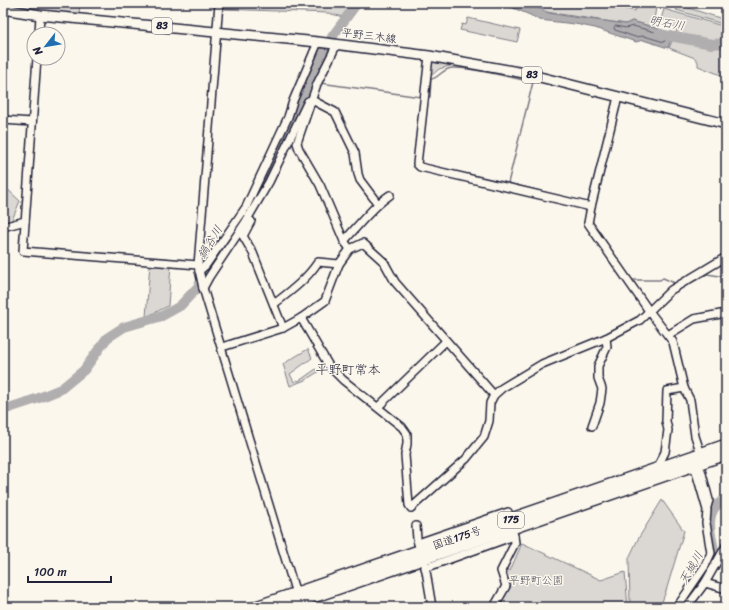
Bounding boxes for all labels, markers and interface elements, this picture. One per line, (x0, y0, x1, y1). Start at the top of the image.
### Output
water label: 明石川 (647, 9, 687, 37)
road number: 83 (152, 18, 172, 34)
street label: 平野三木線 (341, 23, 397, 49)
north arrow (26, 26, 66, 66)
text: N (28, 42, 48, 60)
road number: 83 (522, 67, 542, 83)
water label: 鍋谷川 (191, 221, 229, 263)
district label: 平野町常本 (315, 358, 381, 381)
road number: 175 (498, 512, 524, 528)
street label: 国道175号 (430, 521, 484, 555)
water label: 天城川 (672, 547, 710, 589)
scale bar (28, 558, 111, 584)
text: 100 m (34, 561, 67, 583)
park label: 平野町公園 (509, 571, 564, 590)

